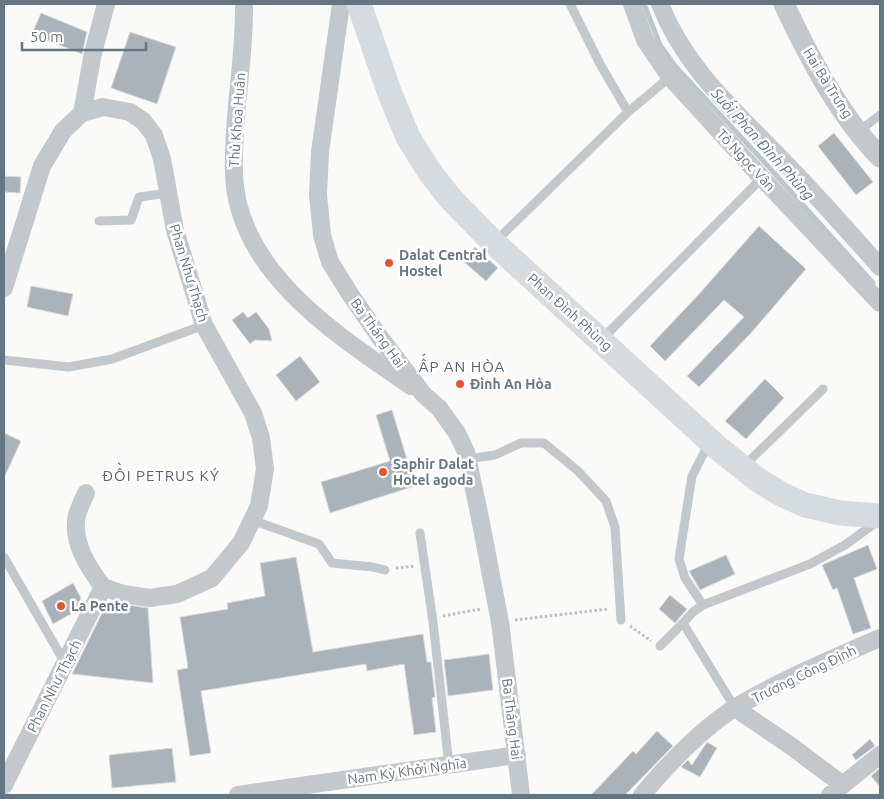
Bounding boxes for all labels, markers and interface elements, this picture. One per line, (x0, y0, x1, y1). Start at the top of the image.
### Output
scale bar (22, 20, 146, 52)
text: 50 m (30, 28, 63, 45)
street label: Hai Bà Trưng (800, 45, 856, 121)
street label: Thủ Khoa Huân (226, 72, 248, 168)
water label: Suối Phan Đình Phùng (708, 83, 819, 203)
street label: Tô Ngọc Vân (713, 126, 779, 194)
street label: Phan Như Thạch (166, 222, 212, 324)
place label: Dalat Central Hostel (399, 247, 487, 279)
marker: Dalat Central Hostel (383, 257, 395, 269)
street label: Phan Đình Phùng (525, 270, 615, 354)
street label: Ba Tháng Hai (347, 295, 409, 371)
district label: ẤP AN HÒA (419, 353, 505, 375)
place label: Đình An Hòa (470, 376, 552, 392)
marker: Đình An Hòa (454, 378, 466, 390)
place label: Saphir Dalat Hotel agoda (393, 456, 474, 488)
district label: ĐỒI PETRUS KÝ (102, 462, 220, 484)
marker: Saphir Dalat Hotel agoda (377, 466, 389, 478)
place label: La Pente (71, 598, 129, 614)
marker: La Pente (55, 600, 67, 612)
street label: Phan Như Thạch (24, 637, 84, 735)
street label: Trương Công Định (749, 642, 859, 706)
street label: Ba Tháng Hai (499, 677, 525, 761)
street label: Nam Kỳ Khởi Nghĩa (347, 755, 467, 787)

